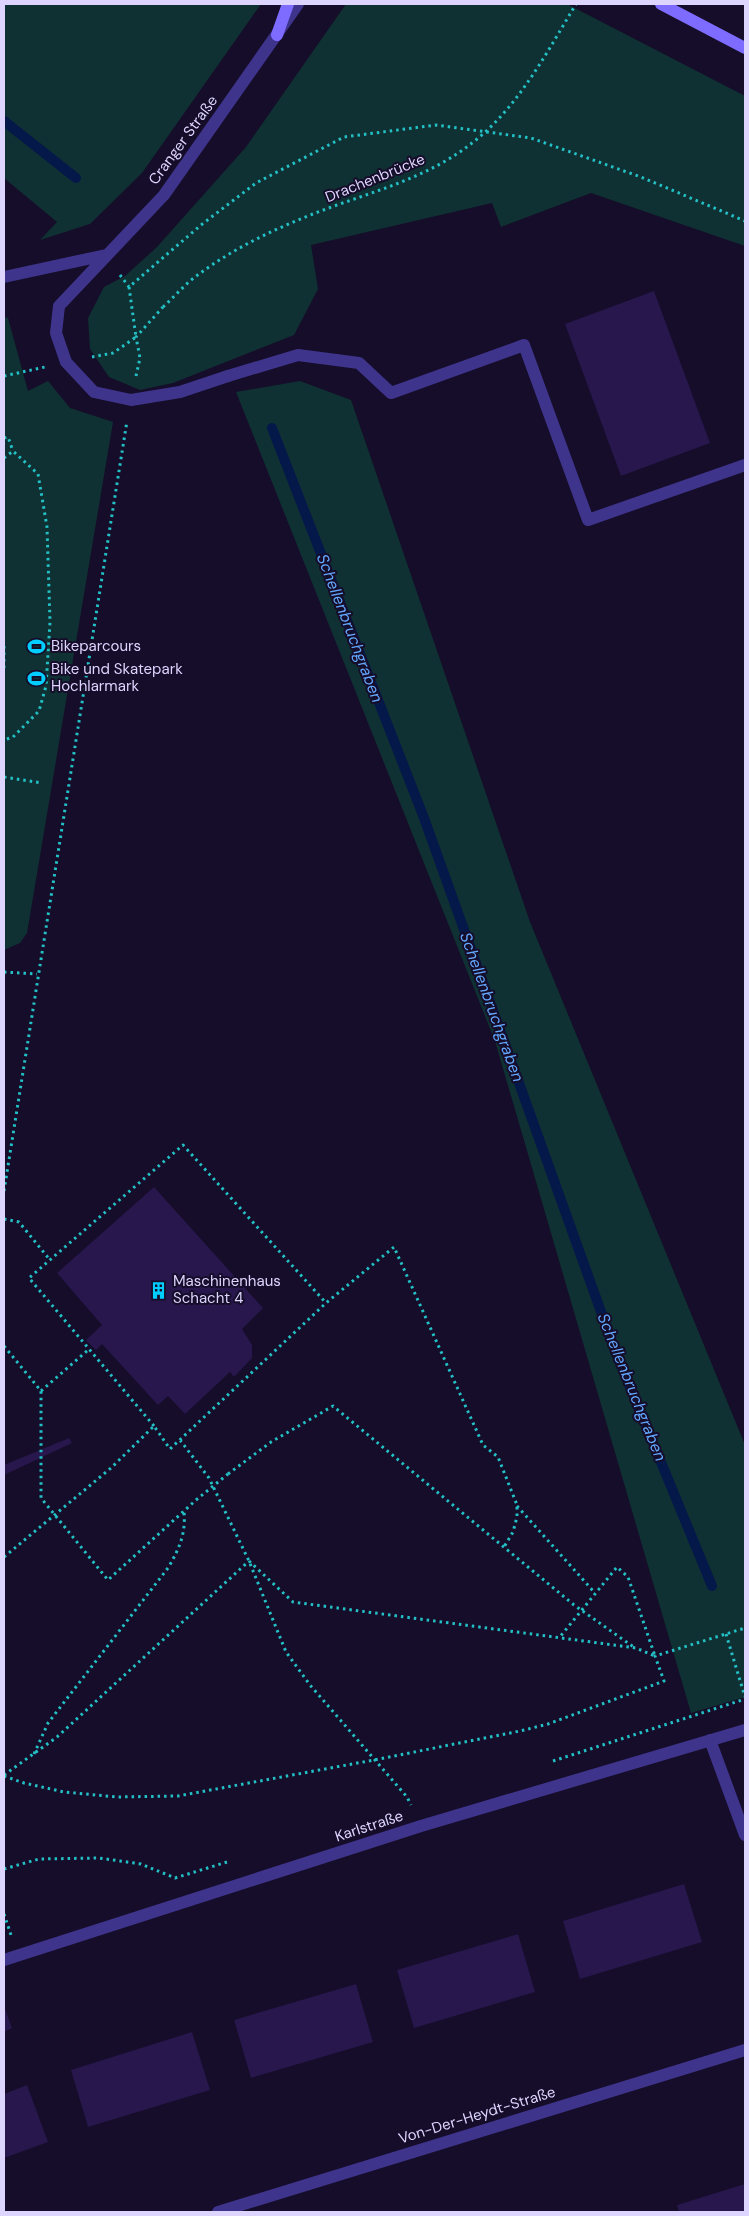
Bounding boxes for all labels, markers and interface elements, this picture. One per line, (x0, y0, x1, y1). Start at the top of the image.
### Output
street label: Cranger Straße (144, 91, 222, 189)
street label: Drachenbrücke (322, 149, 428, 207)
water label: Schellenbruchgraben (312, 551, 388, 705)
sports icon: Bikeparcours (27, 636, 47, 656)
place label: Bikeparcours (51, 636, 141, 656)
place label: Bike und Skatepark Hochlarmark (51, 659, 183, 696)
sports icon: Bike und Skatepark Hochlarmark (27, 668, 47, 688)
water label: Schellenbruchgraben (455, 929, 529, 1085)
place label: Maschinenhaus Schacht 4 (173, 1271, 281, 1308)
building icon: Maschinenhaus Schacht 4 (149, 1280, 169, 1300)
water label: Schellenbruchgraben (593, 1310, 671, 1464)
street label: Karlstraße (332, 1806, 406, 1846)
street label: Von-Der-Heydt-Straße (396, 2082, 558, 2148)

